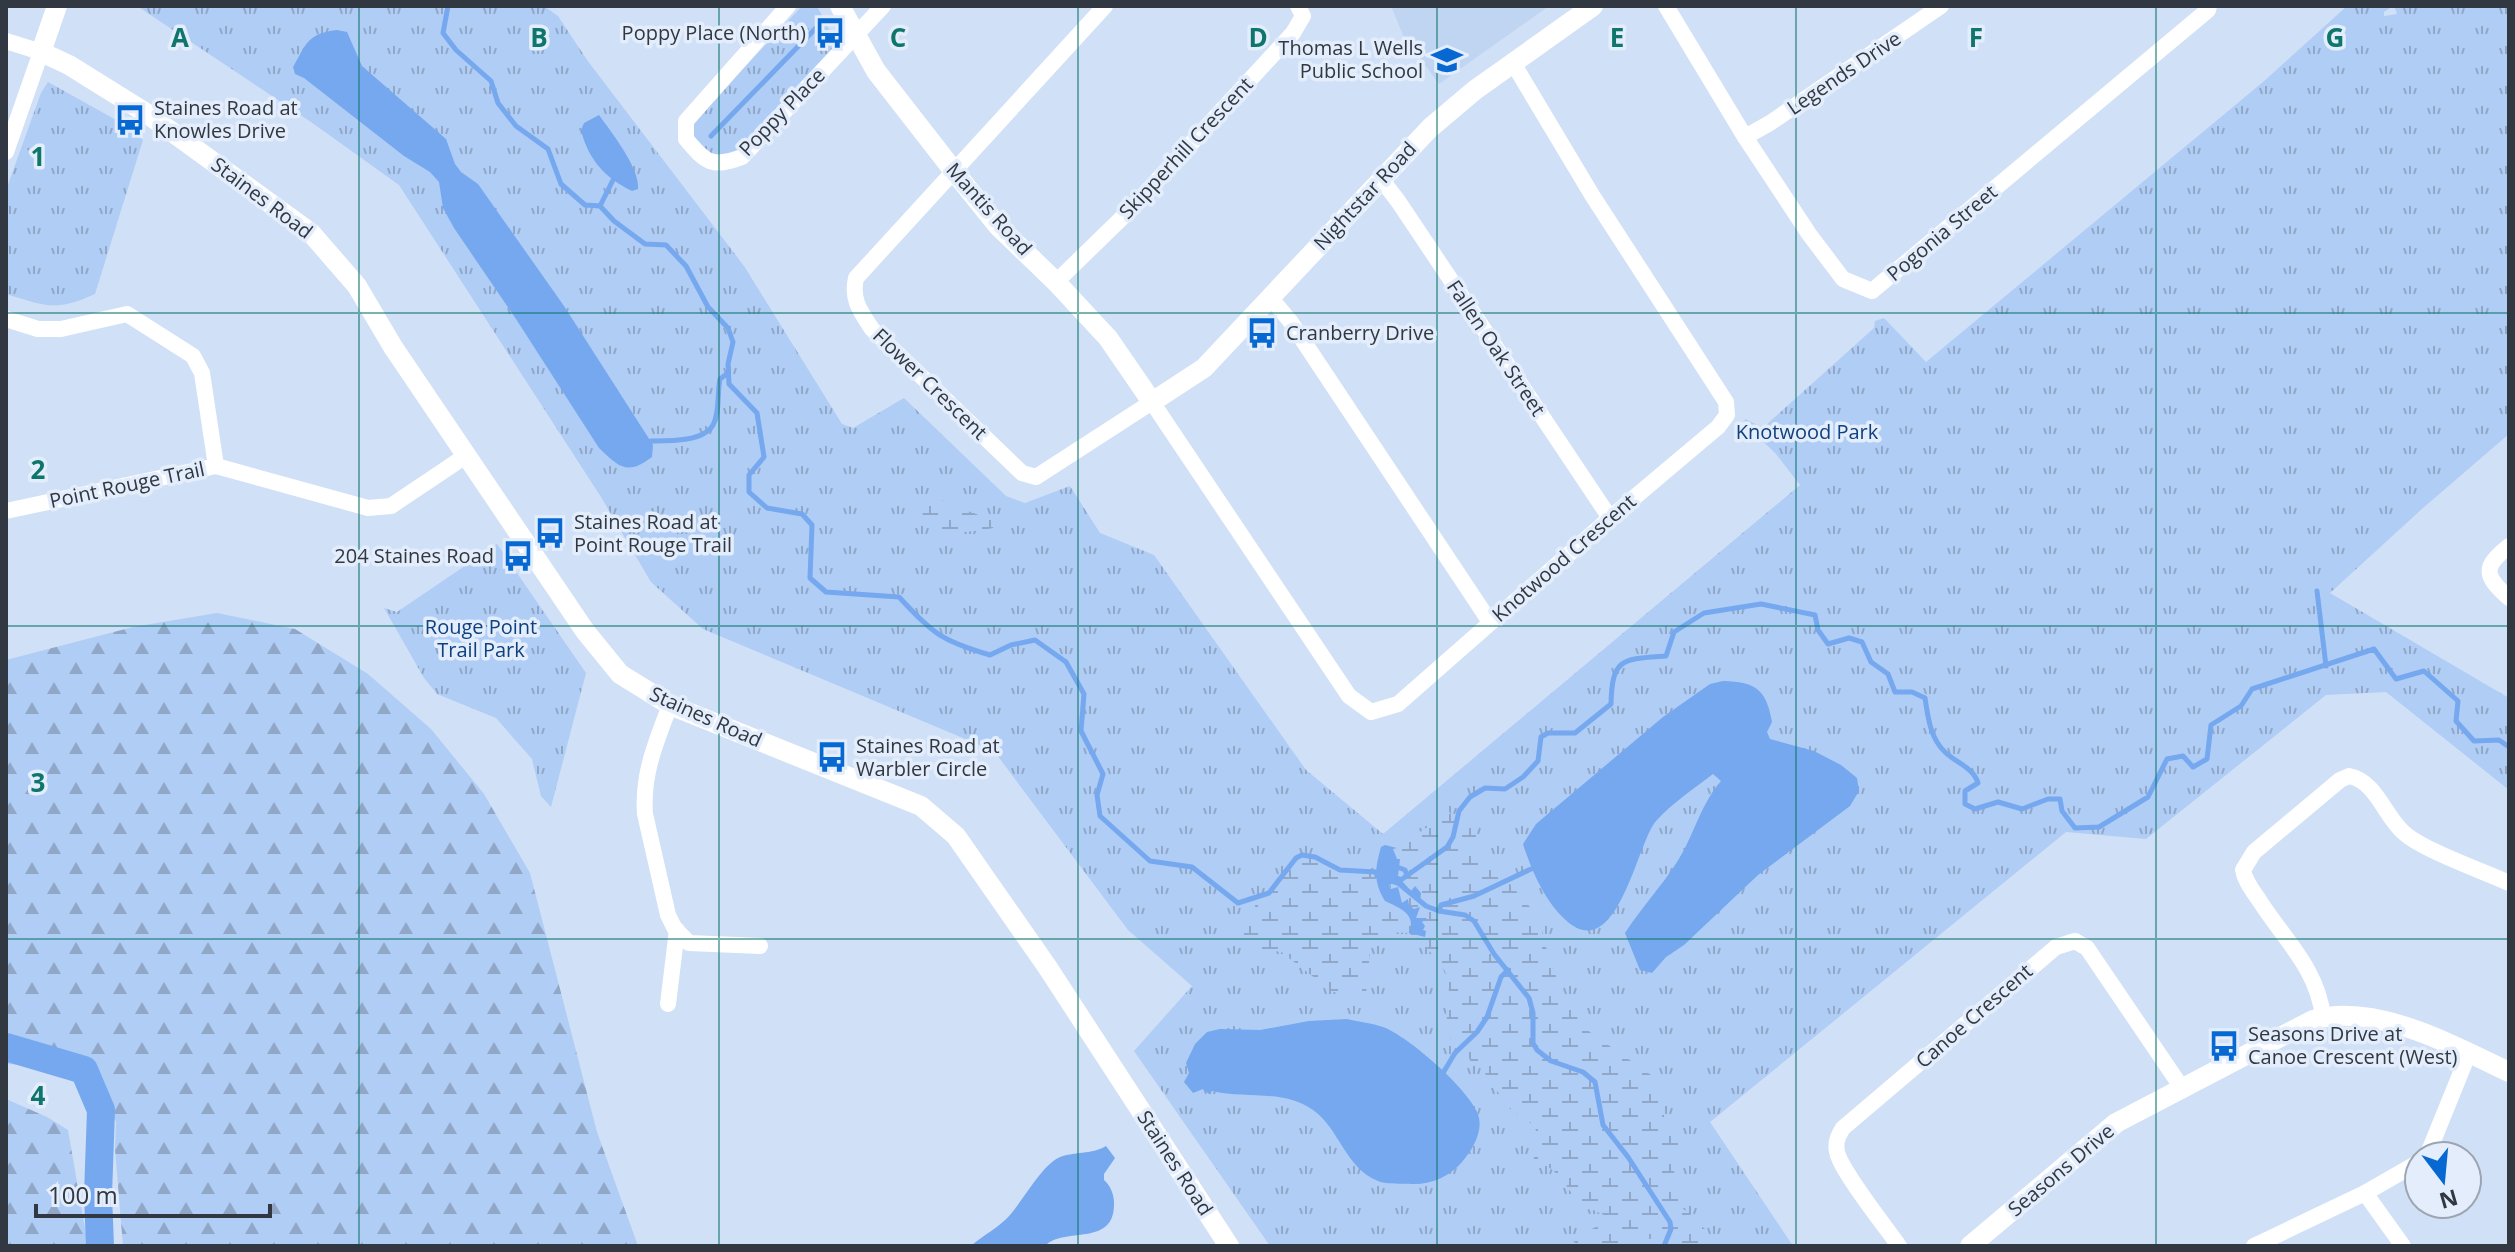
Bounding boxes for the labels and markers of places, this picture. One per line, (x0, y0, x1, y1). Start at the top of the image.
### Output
bus stop icon: Poppy Place (North) (813, 16, 847, 50)
place label: Poppy Place (North) (622, 19, 806, 46)
place label: Thomas L Wells Public School (1278, 34, 1423, 84)
school or university icon: Thomas L Wells Public School (1430, 43, 1464, 77)
place label: Staines Road at Knowles Drive (154, 94, 298, 144)
bus stop icon: Staines Road at Knowles Drive (113, 103, 147, 137)
bus stop icon: Cranberry Drive (1245, 316, 1279, 350)
place label: Cranberry Drive (1286, 319, 1434, 346)
place label: Staines Road at Point Rouge Trail (574, 508, 732, 558)
bus stop icon: Staines Road at Point Rouge Trail (533, 516, 567, 550)
bus stop icon: 204 Staines Road (501, 539, 535, 573)
place label: 204 Staines Road (334, 542, 494, 569)
place label: Staines Road at Warbler Circle (856, 732, 1000, 782)
bus stop icon: Staines Road at Warbler Circle (815, 740, 849, 774)
place label: Seasons Drive at Canoe Crescent (West) (2248, 1020, 2458, 1070)
bus stop icon: Seasons Drive at Canoe Crescent (West) (2207, 1029, 2241, 1063)

